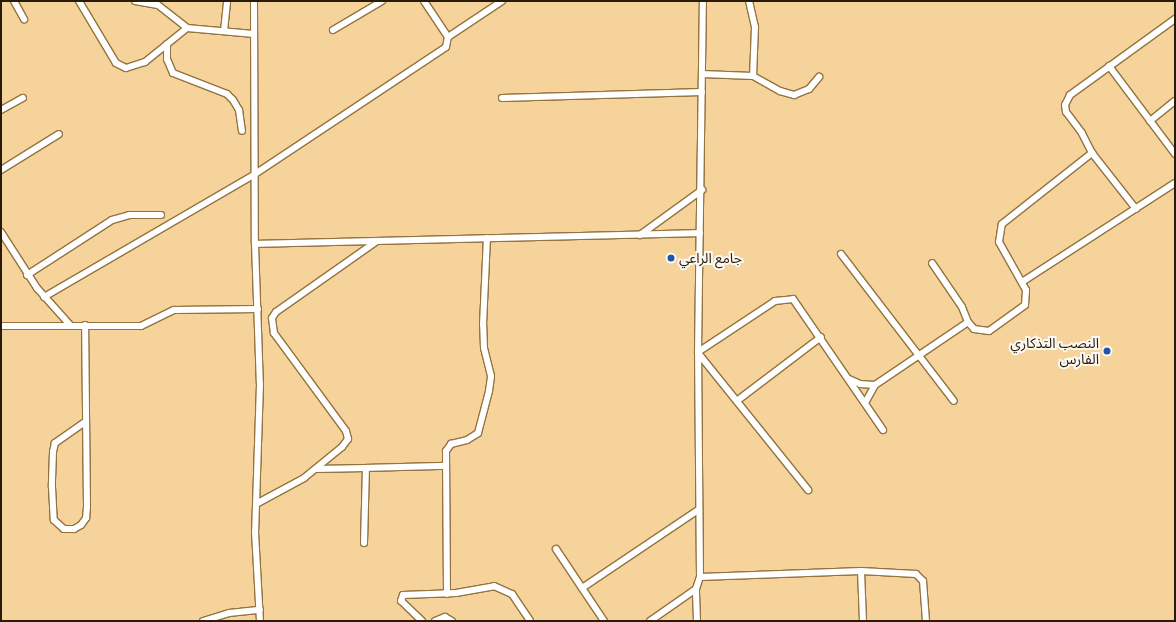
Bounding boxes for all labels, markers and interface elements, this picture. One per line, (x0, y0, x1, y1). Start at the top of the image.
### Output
place label: جامع الراعي (679, 250, 742, 266)
marker: جامع الراعي (666, 253, 676, 263)
place label: النصب التذكاري الفارس (1010, 335, 1099, 368)
marker: النصب التذكاري الفارس (1102, 346, 1112, 356)

